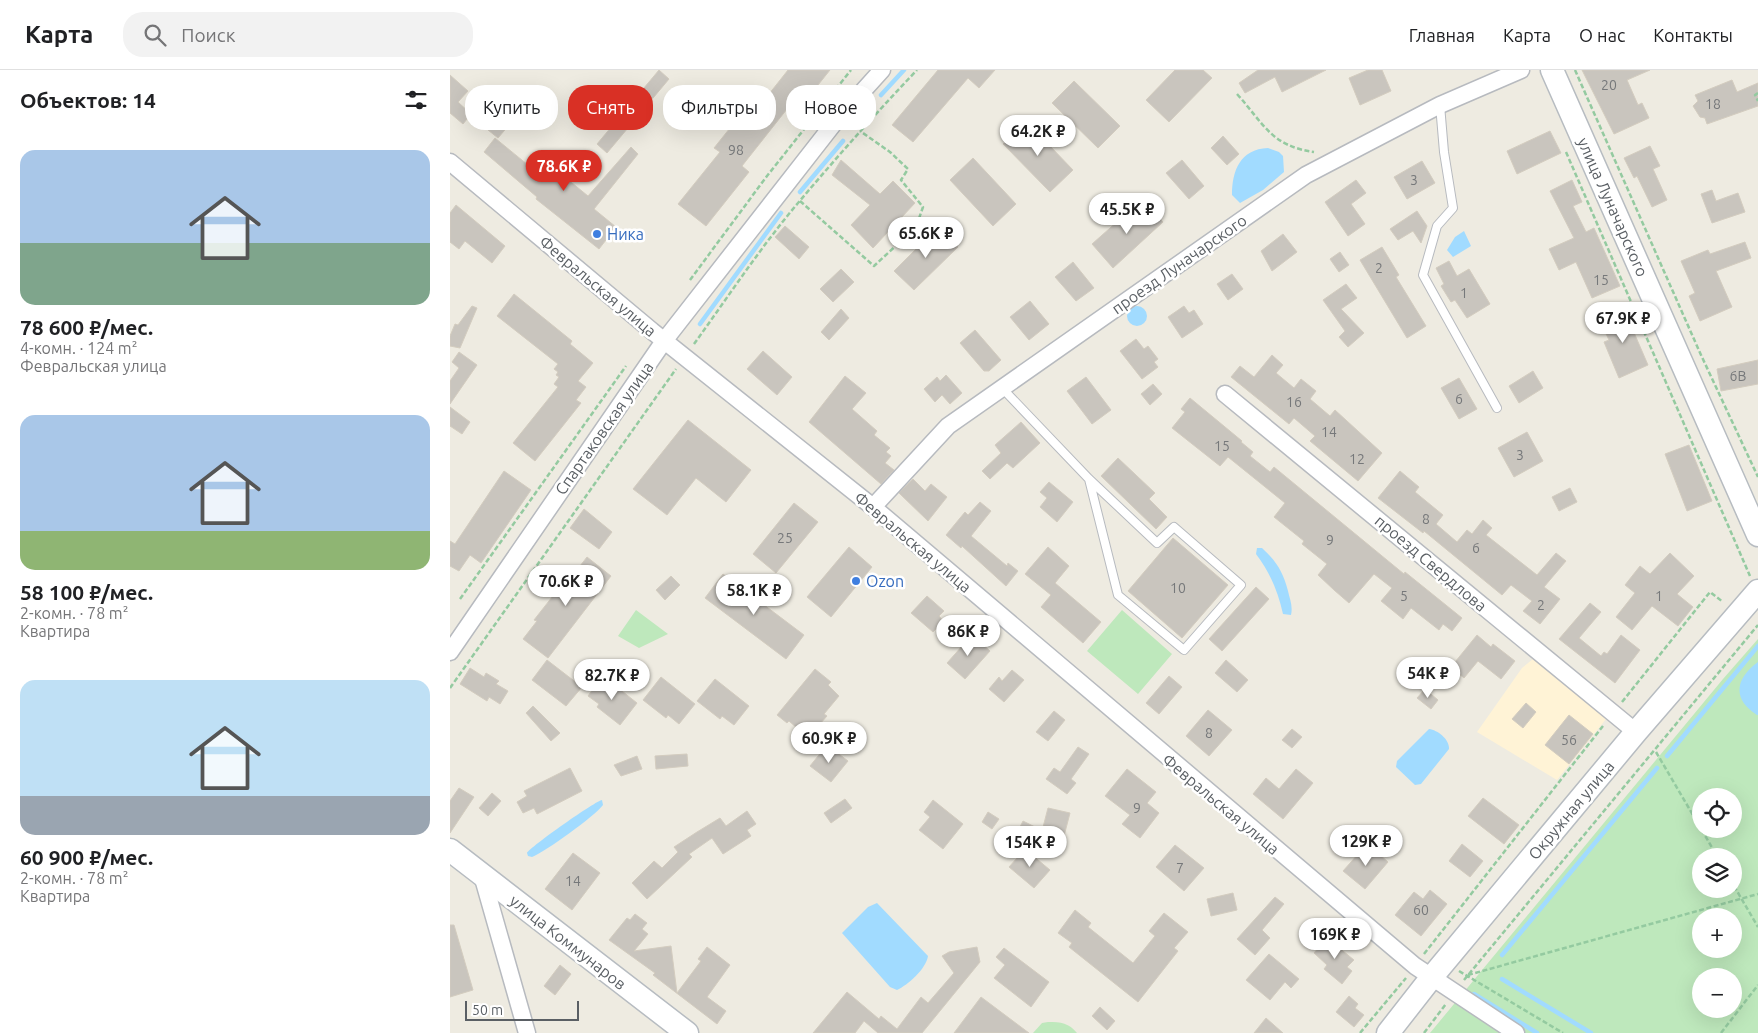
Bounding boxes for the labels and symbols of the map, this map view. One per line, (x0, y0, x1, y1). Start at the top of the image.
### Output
house number: 20 (1601, 77, 1617, 93)
house number: 18 (1705, 96, 1721, 112)
pin: 64.2K ₽ (992, 114, 1084, 157)
street label: улица Луначарского (1574, 135, 1652, 279)
house number: 98 (728, 142, 744, 158)
pin: 78.6K ₽ (518, 150, 610, 192)
house number: 3 (1410, 172, 1418, 188)
pin: 45.5K ₽ (1081, 192, 1173, 235)
street label: проезд Луначарского (1108, 211, 1250, 317)
pin: 65.6K ₽ (880, 216, 972, 259)
place label: Ника (607, 225, 644, 243)
marker: Ника (591, 228, 603, 240)
street label: Февральская улица (536, 232, 660, 340)
house number: 2 (1375, 260, 1383, 276)
house number: 15 (1593, 272, 1609, 288)
house number: 1 (1460, 285, 1468, 301)
pin: 67.9K ₽ (1577, 302, 1669, 344)
street label: Спартаковская улица (551, 358, 657, 498)
house number: 6В (1730, 368, 1746, 384)
house number: 6 (1455, 391, 1463, 407)
house number: 16 (1286, 394, 1302, 410)
house number: 14 (1321, 424, 1337, 440)
house number: 15 (1214, 438, 1230, 454)
house number: 3 (1516, 447, 1524, 463)
house number: 12 (1349, 451, 1365, 467)
street label: Февральская улица (851, 488, 975, 596)
street label: проезд Свердлова (1372, 511, 1490, 615)
house number: 8 (1422, 511, 1430, 527)
house number: 25 (777, 530, 793, 546)
house number: 9 (1326, 532, 1334, 548)
house number: 6 (1472, 540, 1480, 556)
pin: 70.6K ₽ (520, 564, 612, 607)
place label: Ozon (866, 572, 904, 590)
pin: 58.1K ₽ (708, 574, 800, 616)
marker: Ozon (850, 575, 862, 587)
house number: 10 (1170, 580, 1186, 596)
house number: 5 (1400, 588, 1408, 604)
house number: 1 (1655, 588, 1663, 604)
house number: 2 (1537, 597, 1545, 613)
pin: 86K ₽ (933, 614, 1003, 657)
pin: 54K ₽ (1393, 656, 1463, 699)
pin: 82.7K ₽ (566, 658, 658, 701)
pin: 60.9K ₽ (783, 722, 875, 764)
house number: 8 (1205, 725, 1213, 741)
house number: 56 (1561, 732, 1577, 748)
street label: Февральская улица (1159, 750, 1283, 858)
street label: Окружная улица (1524, 757, 1618, 863)
house number: 9 (1133, 800, 1141, 816)
pin: 129K ₽ (1325, 824, 1407, 867)
pin: 154K ₽ (989, 826, 1071, 868)
house number: 7 (1176, 860, 1184, 876)
house number: 14 (565, 873, 581, 889)
street label: улица Коммунаров (506, 891, 630, 993)
house number: 60 (1413, 902, 1429, 918)
pin: 169K ₽ (1294, 918, 1376, 960)
scale bar (465, 998, 579, 1021)

